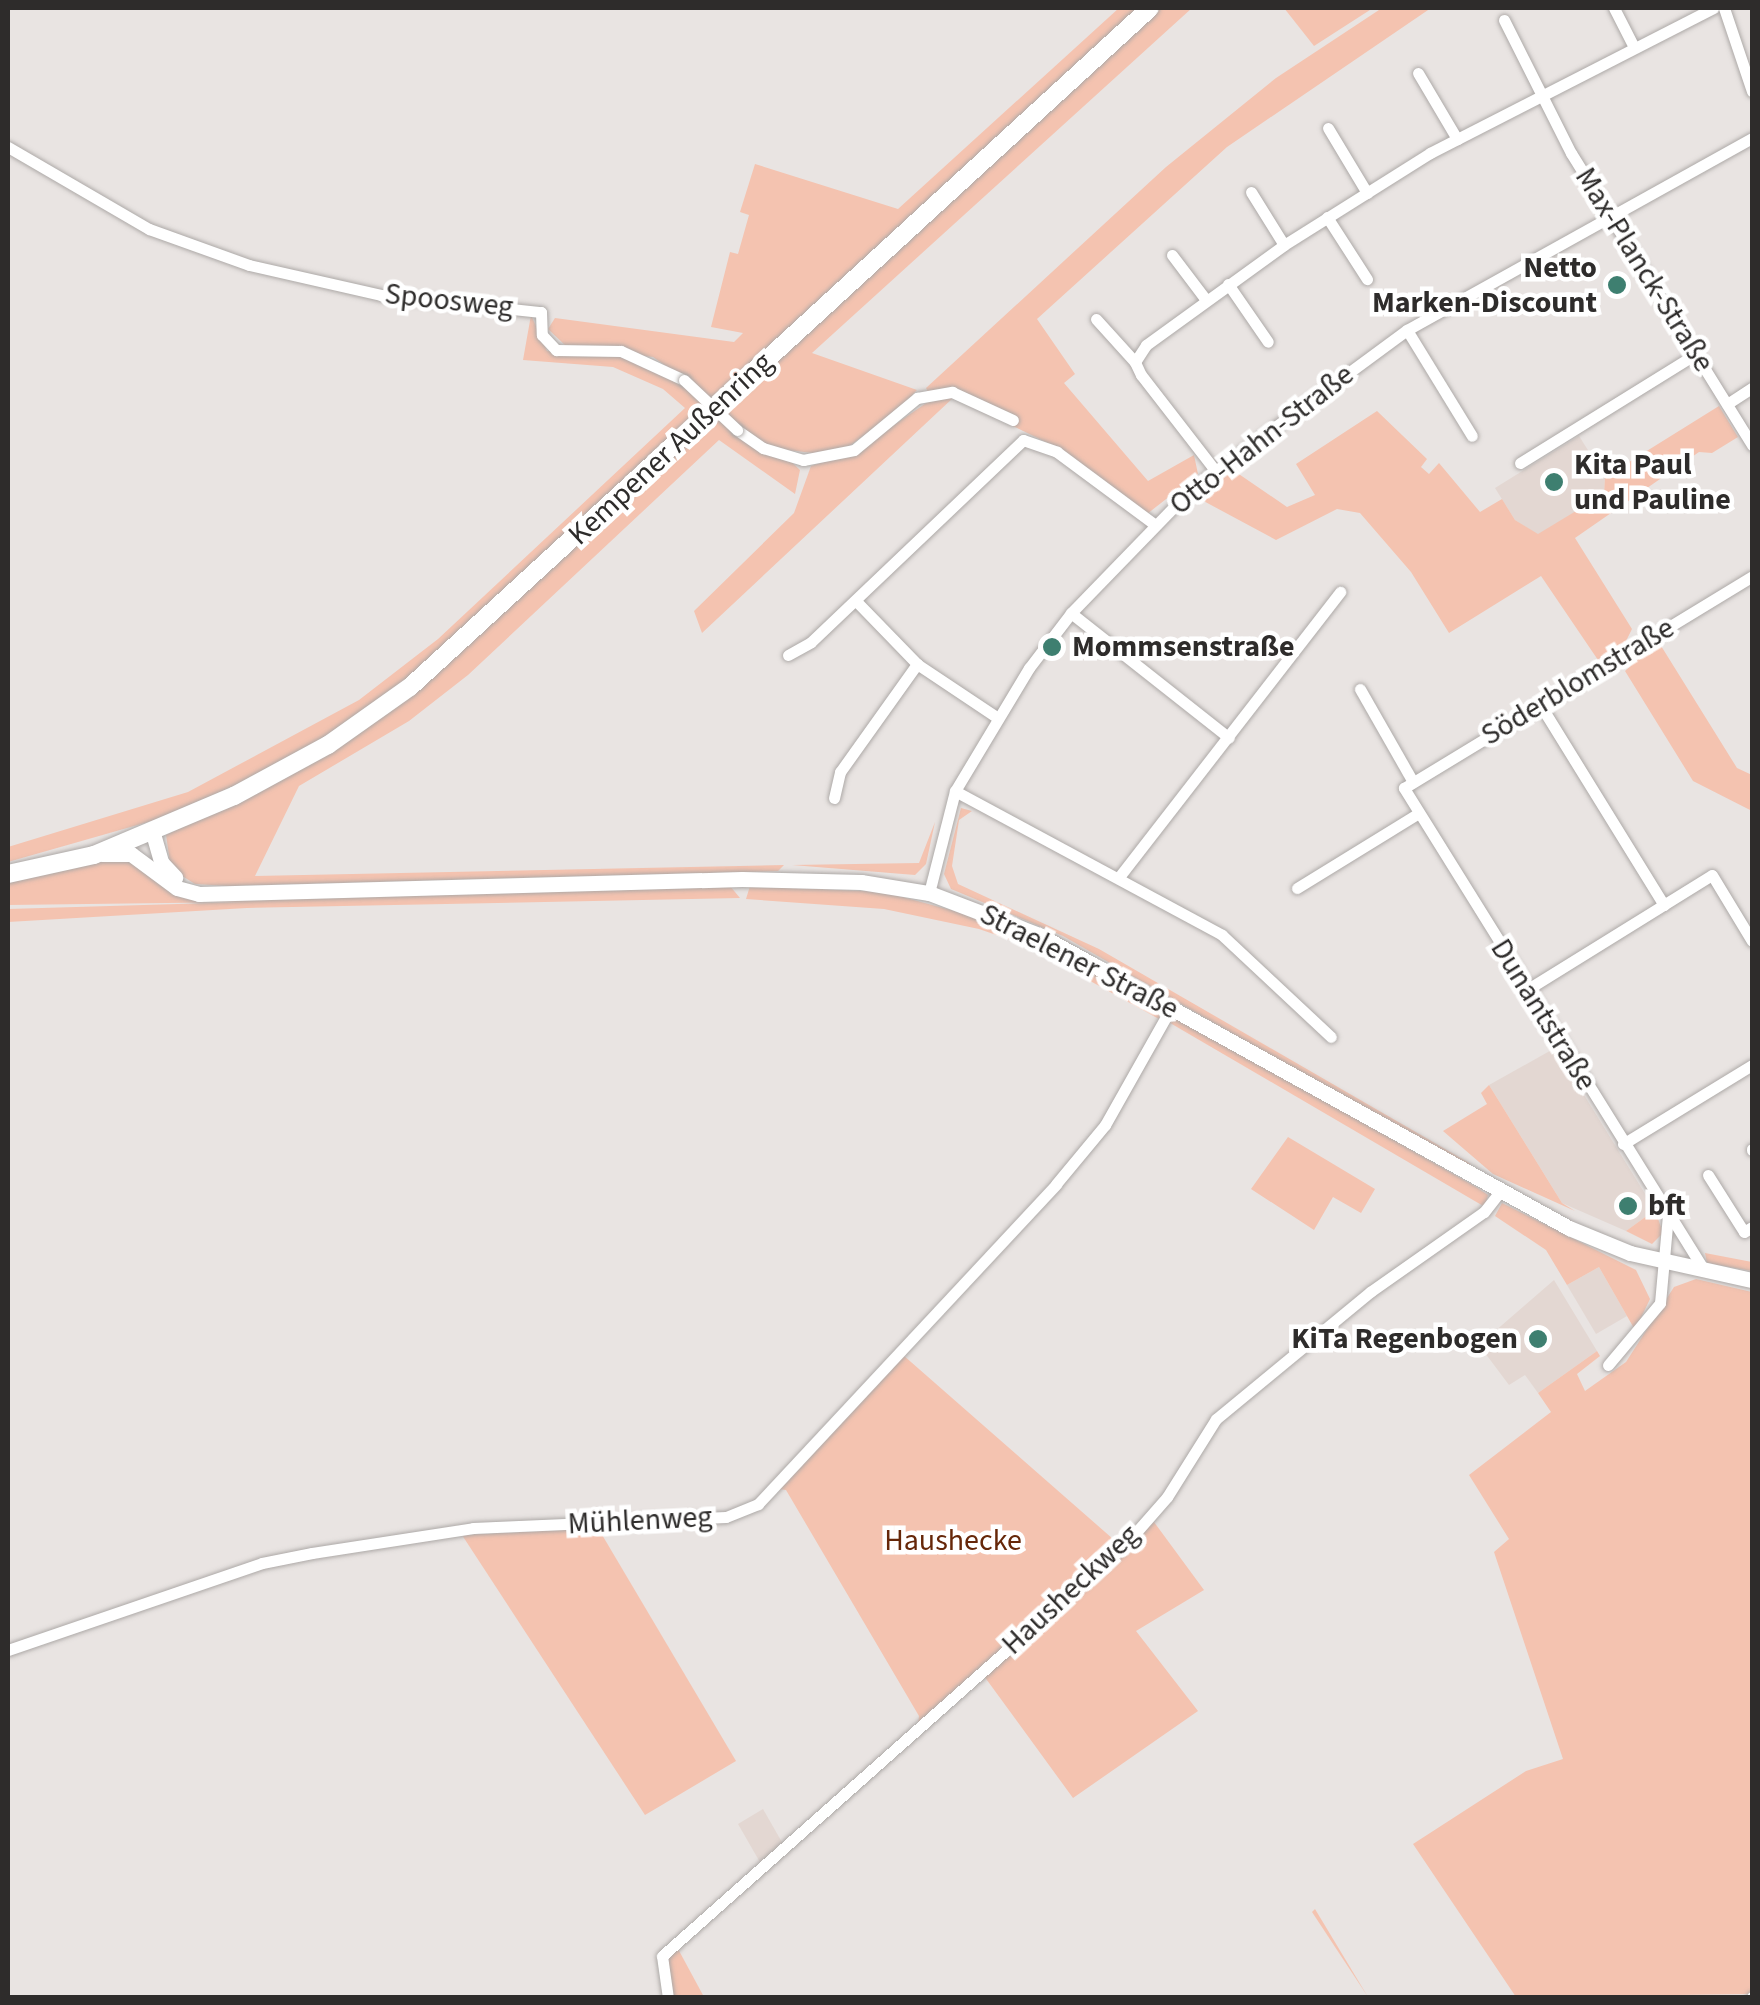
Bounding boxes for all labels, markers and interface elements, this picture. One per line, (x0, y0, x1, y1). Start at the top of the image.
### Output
street label: Max-Planck-Straße (1567, 161, 1721, 379)
place label: Netto Marken-Discount (1372, 250, 1597, 320)
marker: Netto Marken-Discount (1606, 274, 1628, 296)
street label: Spoosweg (383, 276, 515, 326)
street label: Kempener Außenring (561, 345, 781, 553)
street label: Otto-Hahn-Straße (1163, 357, 1361, 523)
place label: Kita Paul und Pauline (1574, 447, 1731, 518)
marker: Kita Paul und Pauline (1543, 471, 1565, 493)
street label: Söderblomstraße (1475, 610, 1681, 754)
place label: Mommsenstraße (1072, 629, 1295, 665)
marker: Mommsenstraße (1041, 636, 1063, 658)
street label: Straelener Straße (974, 897, 1184, 1027)
street label: Dunantstraße (1482, 933, 1604, 1097)
place label: bft (1648, 1188, 1686, 1224)
marker: bft (1617, 1195, 1639, 1217)
place label: KiTa Regenbogen (1291, 1321, 1518, 1357)
marker: KiTa Regenbogen (1527, 1328, 1549, 1350)
street label: Mühlenweg (567, 1499, 713, 1543)
street label: Hausheckweg (995, 1517, 1147, 1663)
park label: Haushecke (884, 1523, 1022, 1559)

